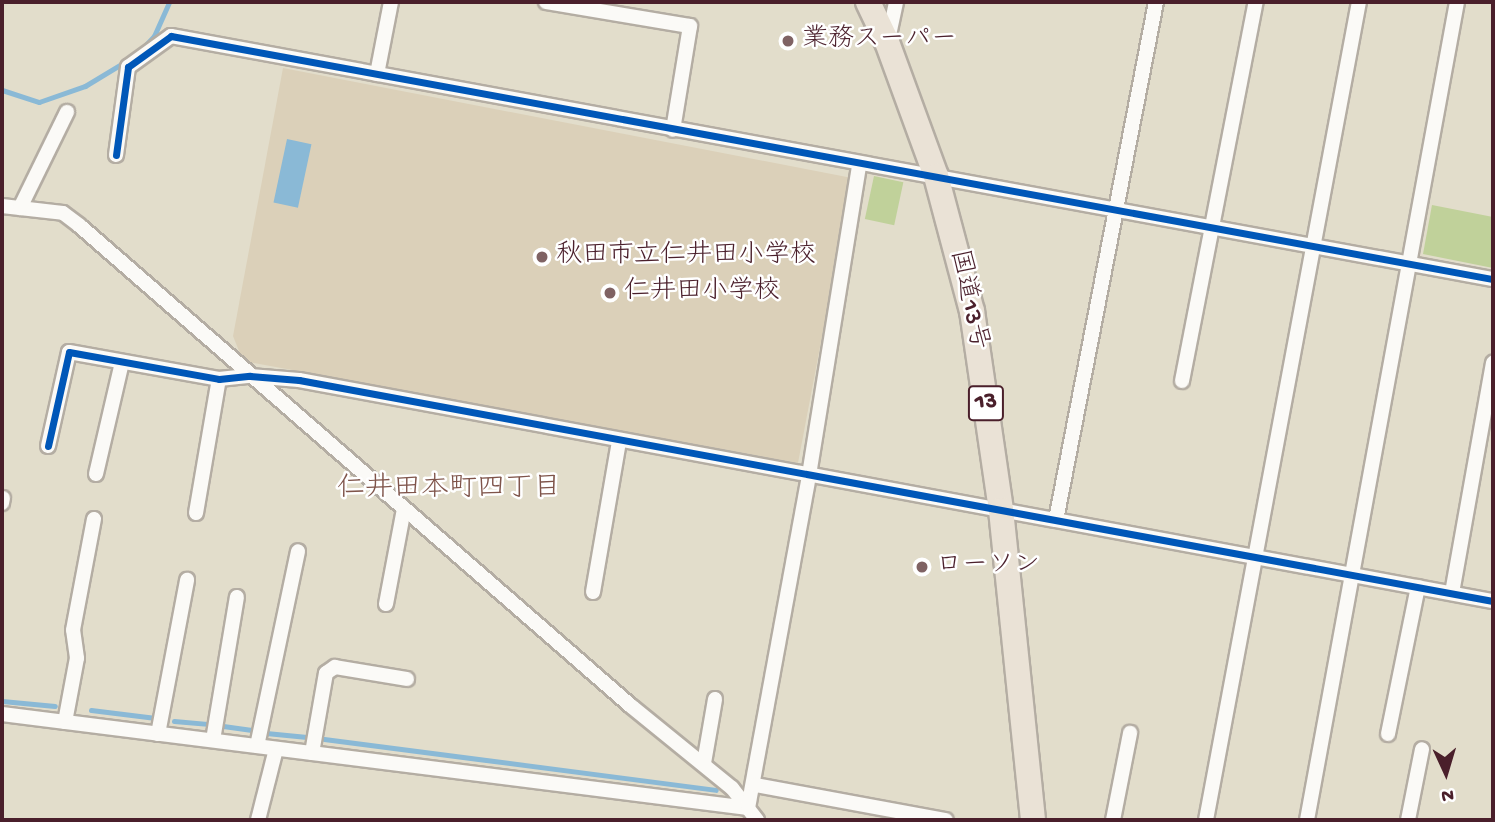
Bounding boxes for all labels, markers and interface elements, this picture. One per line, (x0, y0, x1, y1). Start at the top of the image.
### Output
place label: 業務スーパー (802, 25, 957, 57)
marker: 業務スーパー (780, 33, 796, 49)
place label: 秋田市立仁井田小学校 (556, 241, 816, 273)
street label: 国道13号 (941, 247, 993, 353)
marker: 秋田市立仁井田小学校 (534, 249, 550, 265)
place label: 仁井田小学校 (624, 277, 780, 309)
marker: 仁井田小学校 (602, 285, 618, 301)
road number: 13 (967, 382, 1005, 424)
district label: 仁井田本町四丁目 (337, 473, 561, 507)
place label: ローソン (936, 551, 1040, 583)
marker: ローソン (914, 559, 930, 575)
north arrow (1411, 738, 1481, 808)
text: N (1441, 783, 1454, 806)

